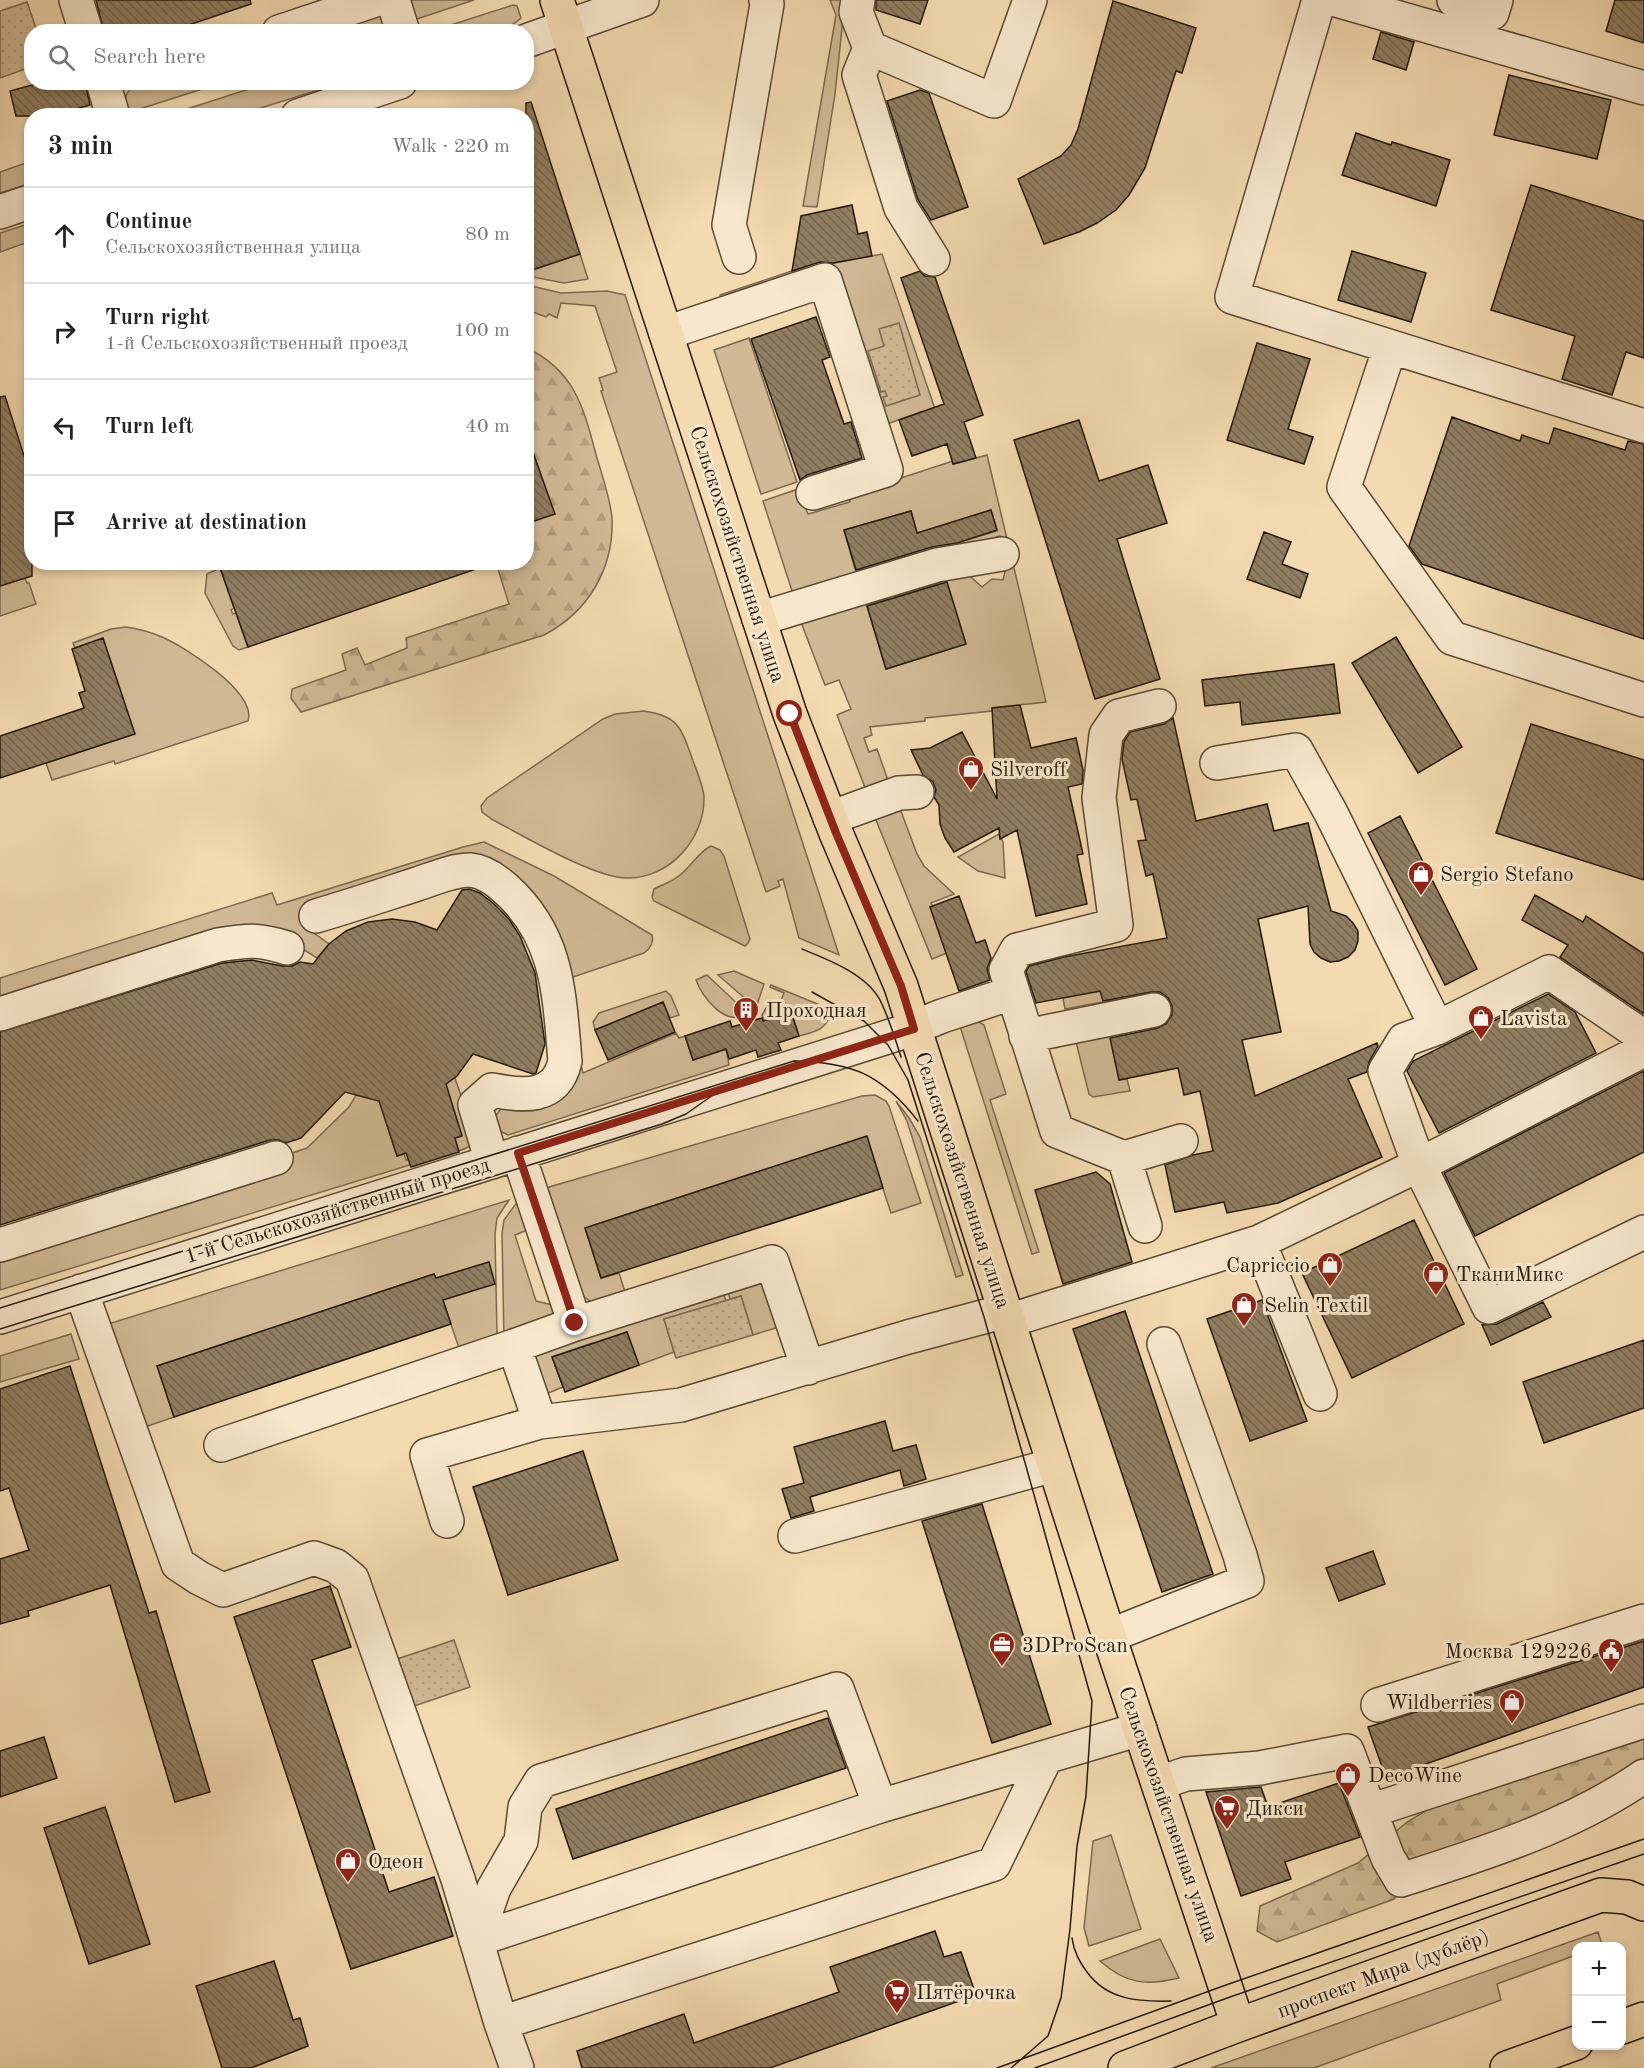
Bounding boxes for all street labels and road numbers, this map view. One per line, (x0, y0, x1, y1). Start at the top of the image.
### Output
street label: Сельскохозяйственная улица (685, 423, 788, 685)
street label: Сельскохозяйственная улица (910, 1049, 1013, 1311)
street label: 1-й Сельскохозяйственный проезд (182, 1155, 493, 1268)
street label: Сельскохозяйственная улица (1114, 1684, 1221, 1945)
street label: проспект Мира (дублёр) (1275, 1926, 1492, 2023)

